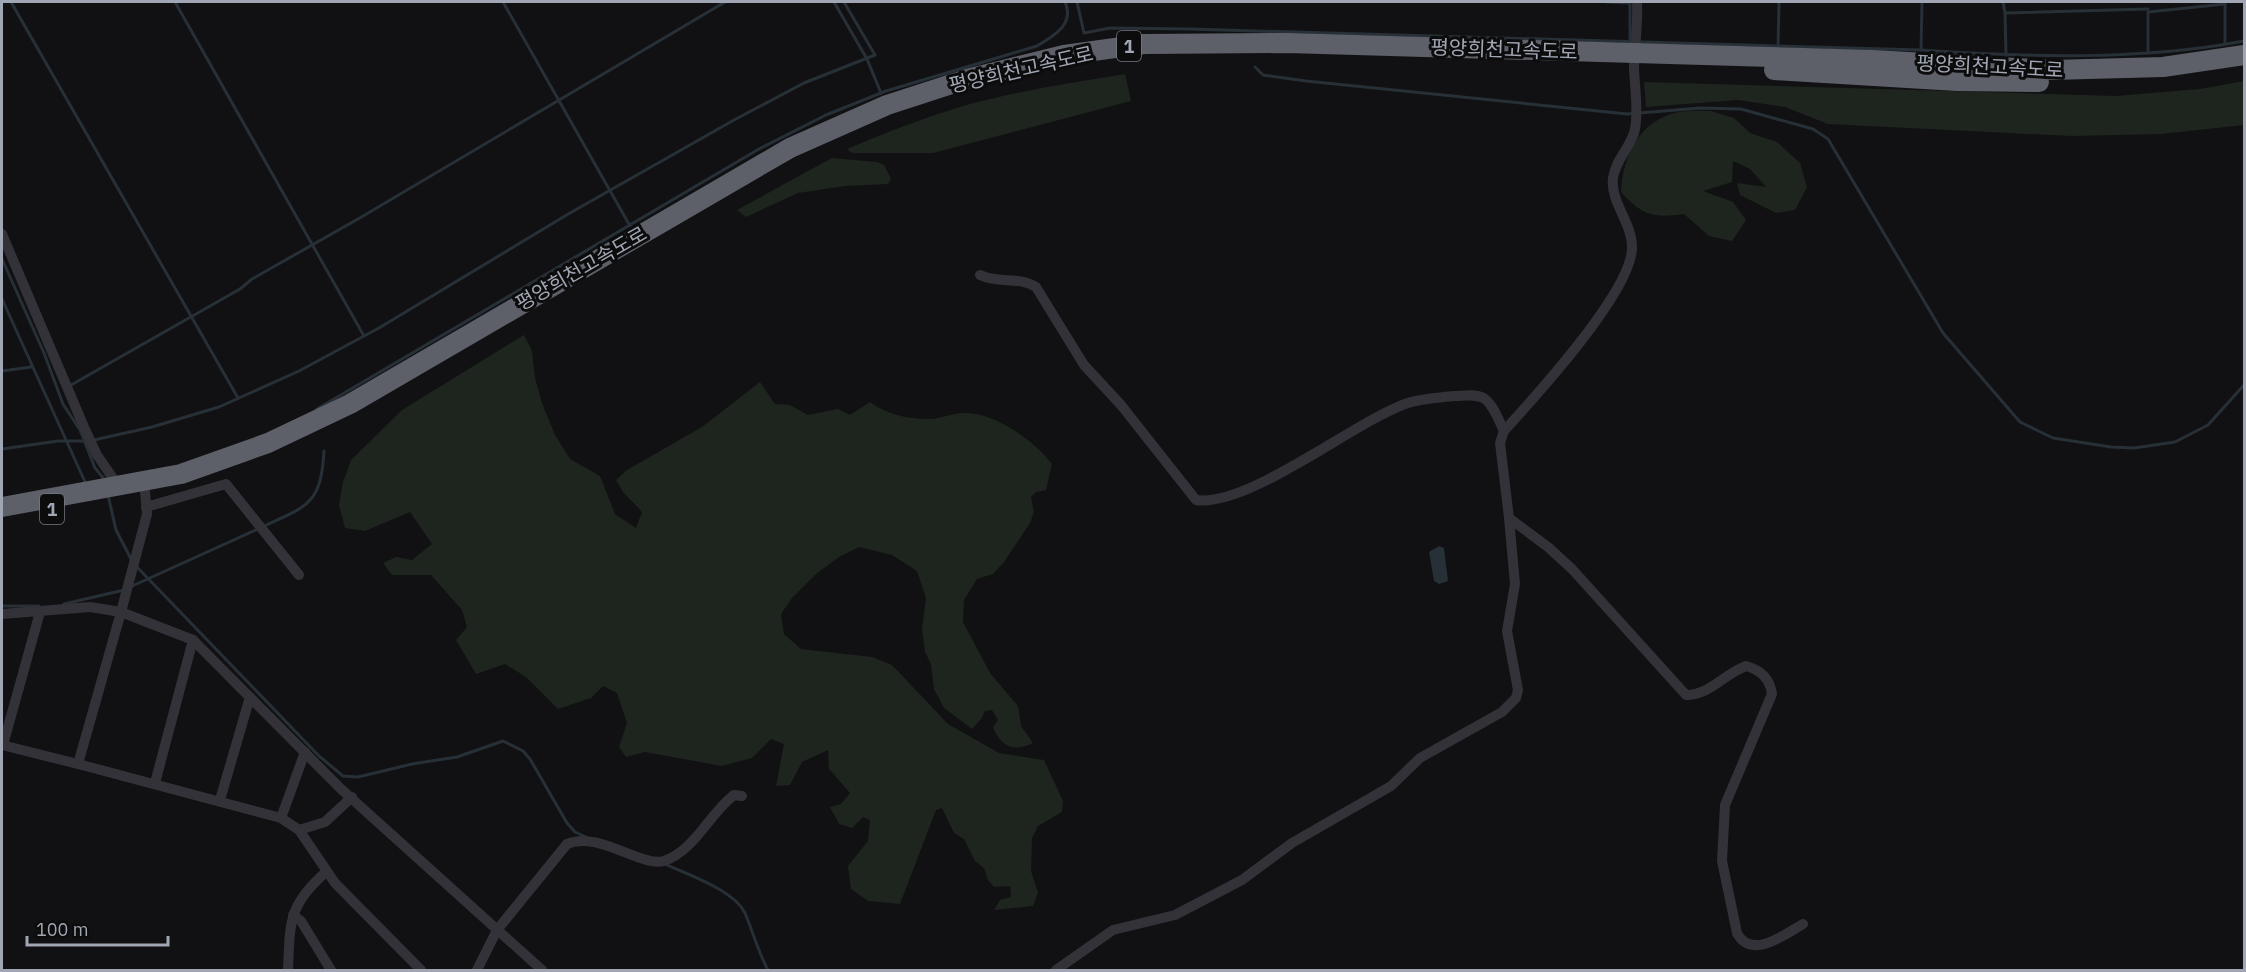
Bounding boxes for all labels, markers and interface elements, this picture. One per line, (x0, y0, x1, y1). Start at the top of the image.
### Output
road number: 1 (1117, 31, 1141, 61)
street label: 평양희천고속도로 (1430, 33, 1578, 65)
street label: 평양희천고속도로 (946, 39, 1096, 99)
street label: 평양희천고속도로 (1916, 49, 2064, 83)
street label: 평양희천고속도로 (511, 220, 651, 316)
road number: 1 (40, 494, 64, 524)
scale bar (27, 909, 168, 947)
text: 100 m (36, 918, 88, 941)

